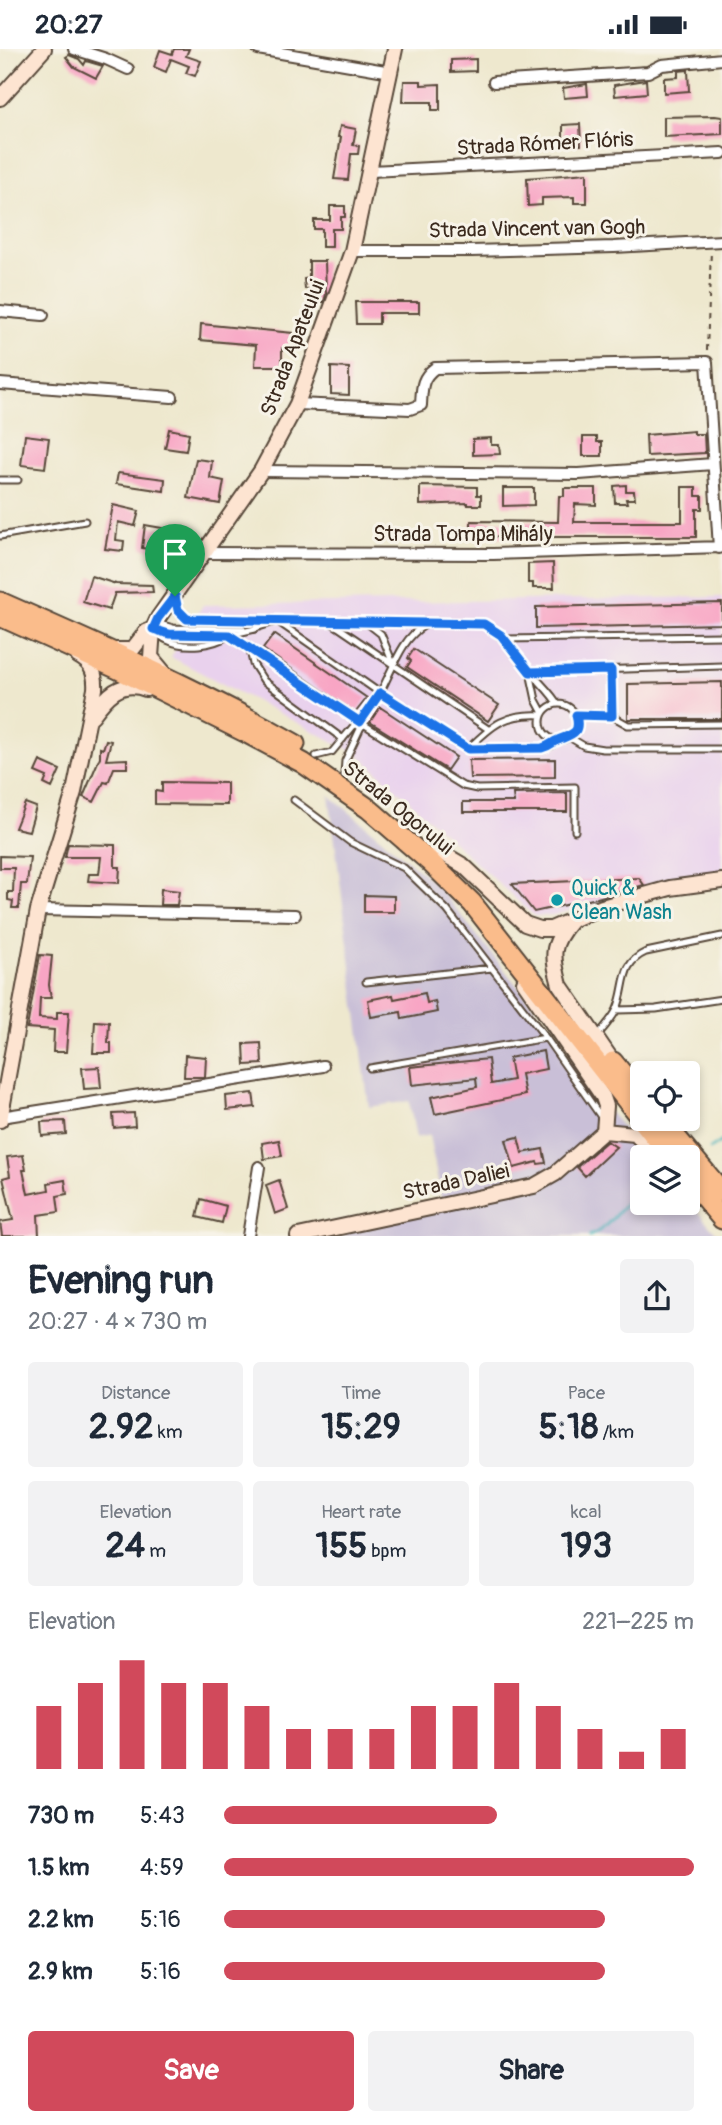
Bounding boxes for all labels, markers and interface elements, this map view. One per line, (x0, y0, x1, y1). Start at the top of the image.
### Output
text: 20:27 (35, 9, 103, 41)
street label: Strada Rómer Flóris (456, 126, 635, 162)
street label: Strada Vincent van Gogh (428, 214, 646, 244)
street label: Strada Apateului (255, 276, 331, 420)
street label: Strada Tompa Mihály (373, 521, 553, 548)
pin (145, 524, 205, 596)
icon: arrive (156, 535, 194, 573)
street label: Strada Ogorului (337, 755, 459, 861)
place label: Quick & Clean Wash (571, 875, 672, 926)
marker: Quick & Clean Wash (549, 892, 565, 908)
map controls (630, 1061, 700, 1215)
button: locate (630, 1061, 700, 1131)
button: layers (630, 1145, 700, 1215)
street label: Strada Daliei (400, 1157, 512, 1206)
text: Evening run (28, 1257, 214, 1305)
button: share (620, 1259, 694, 1333)
text: 20:27 · 4 × 730 m (28, 1307, 207, 1336)
text: Distance (101, 1381, 170, 1405)
text: Time (341, 1381, 381, 1405)
text: Pace (568, 1381, 605, 1405)
text: 2.92 (89, 1405, 154, 1449)
text: 15:29 (321, 1405, 401, 1449)
text: 5:18 (539, 1405, 598, 1449)
text: km (154, 1420, 183, 1444)
text: /km (598, 1420, 634, 1444)
text: Elevation (99, 1500, 172, 1524)
text: Heart rate (321, 1500, 401, 1524)
text: kcal (571, 1500, 602, 1524)
text: 24 (105, 1524, 145, 1568)
text: 155 (316, 1524, 367, 1568)
text: 193 (561, 1524, 612, 1568)
text: m (145, 1539, 166, 1563)
text: bpm (367, 1539, 406, 1563)
text: Elevation (28, 1607, 116, 1636)
text: 221–225 m (582, 1607, 694, 1636)
text: 730 m (28, 1801, 94, 1830)
text: 5:43 (140, 1801, 185, 1830)
text: 1.5 km (28, 1853, 90, 1882)
text: 4:59 (140, 1853, 184, 1882)
text: 2.2 km (28, 1905, 94, 1934)
text: 5:16 (140, 1905, 181, 1934)
text: 2.9 km (28, 1957, 93, 1986)
text: 5:16 (140, 1957, 181, 1986)
button: Save (28, 2031, 354, 2111)
button: Share (368, 2031, 694, 2111)

